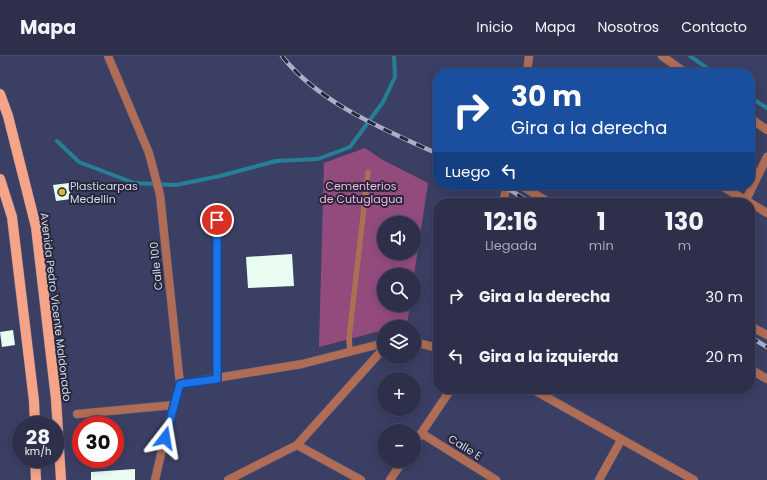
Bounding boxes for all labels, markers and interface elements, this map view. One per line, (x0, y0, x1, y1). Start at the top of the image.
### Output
text: Mapa (20, 14, 76, 41)
text: Inicio (476, 17, 513, 37)
text: Mapa (535, 17, 576, 37)
text: Nosotros (598, 17, 659, 37)
text: Contacto (681, 17, 747, 37)
text: 30 m (511, 77, 582, 116)
icon: right (445, 84, 497, 136)
text: Gira a la derecha (511, 115, 667, 140)
icon: left (498, 160, 520, 182)
text: Luego (445, 161, 490, 182)
place label: Plasticarpas Medellin (70, 178, 138, 207)
park label: Cementerios de Cutuglagua (319, 178, 403, 207)
marker: Plasticarpas Medellin (57, 187, 67, 197)
pin (200, 203, 234, 237)
text: 12:16 (484, 205, 538, 238)
text: 1 (597, 205, 606, 238)
text: 130 (665, 205, 704, 238)
icon: arrive (206, 209, 228, 231)
street label: Avenida Pedro Vicente Maldonado (36, 212, 76, 402)
map controls (377, 216, 421, 468)
button: sound (377, 216, 421, 260)
text: Llegada (485, 236, 537, 255)
text: min (589, 236, 614, 255)
text: m (678, 236, 691, 255)
street label: Calle 100 (146, 241, 166, 291)
button: search (377, 268, 421, 312)
icon: right (445, 285, 467, 307)
text: Gira a la derecha (479, 286, 610, 307)
text: 30 m (705, 286, 743, 307)
button: layers (377, 320, 421, 364)
icon: left (445, 345, 467, 367)
text: Gira a la izquierda (479, 346, 618, 367)
text: 20 m (705, 346, 743, 367)
button: + (377, 372, 421, 416)
speed limit sign: 30 (72, 416, 124, 468)
position arrow (144, 417, 186, 459)
text: 28 (26, 423, 50, 451)
button: − (377, 424, 421, 468)
street label: Calle E (445, 430, 485, 464)
text: km/h (25, 444, 51, 459)

